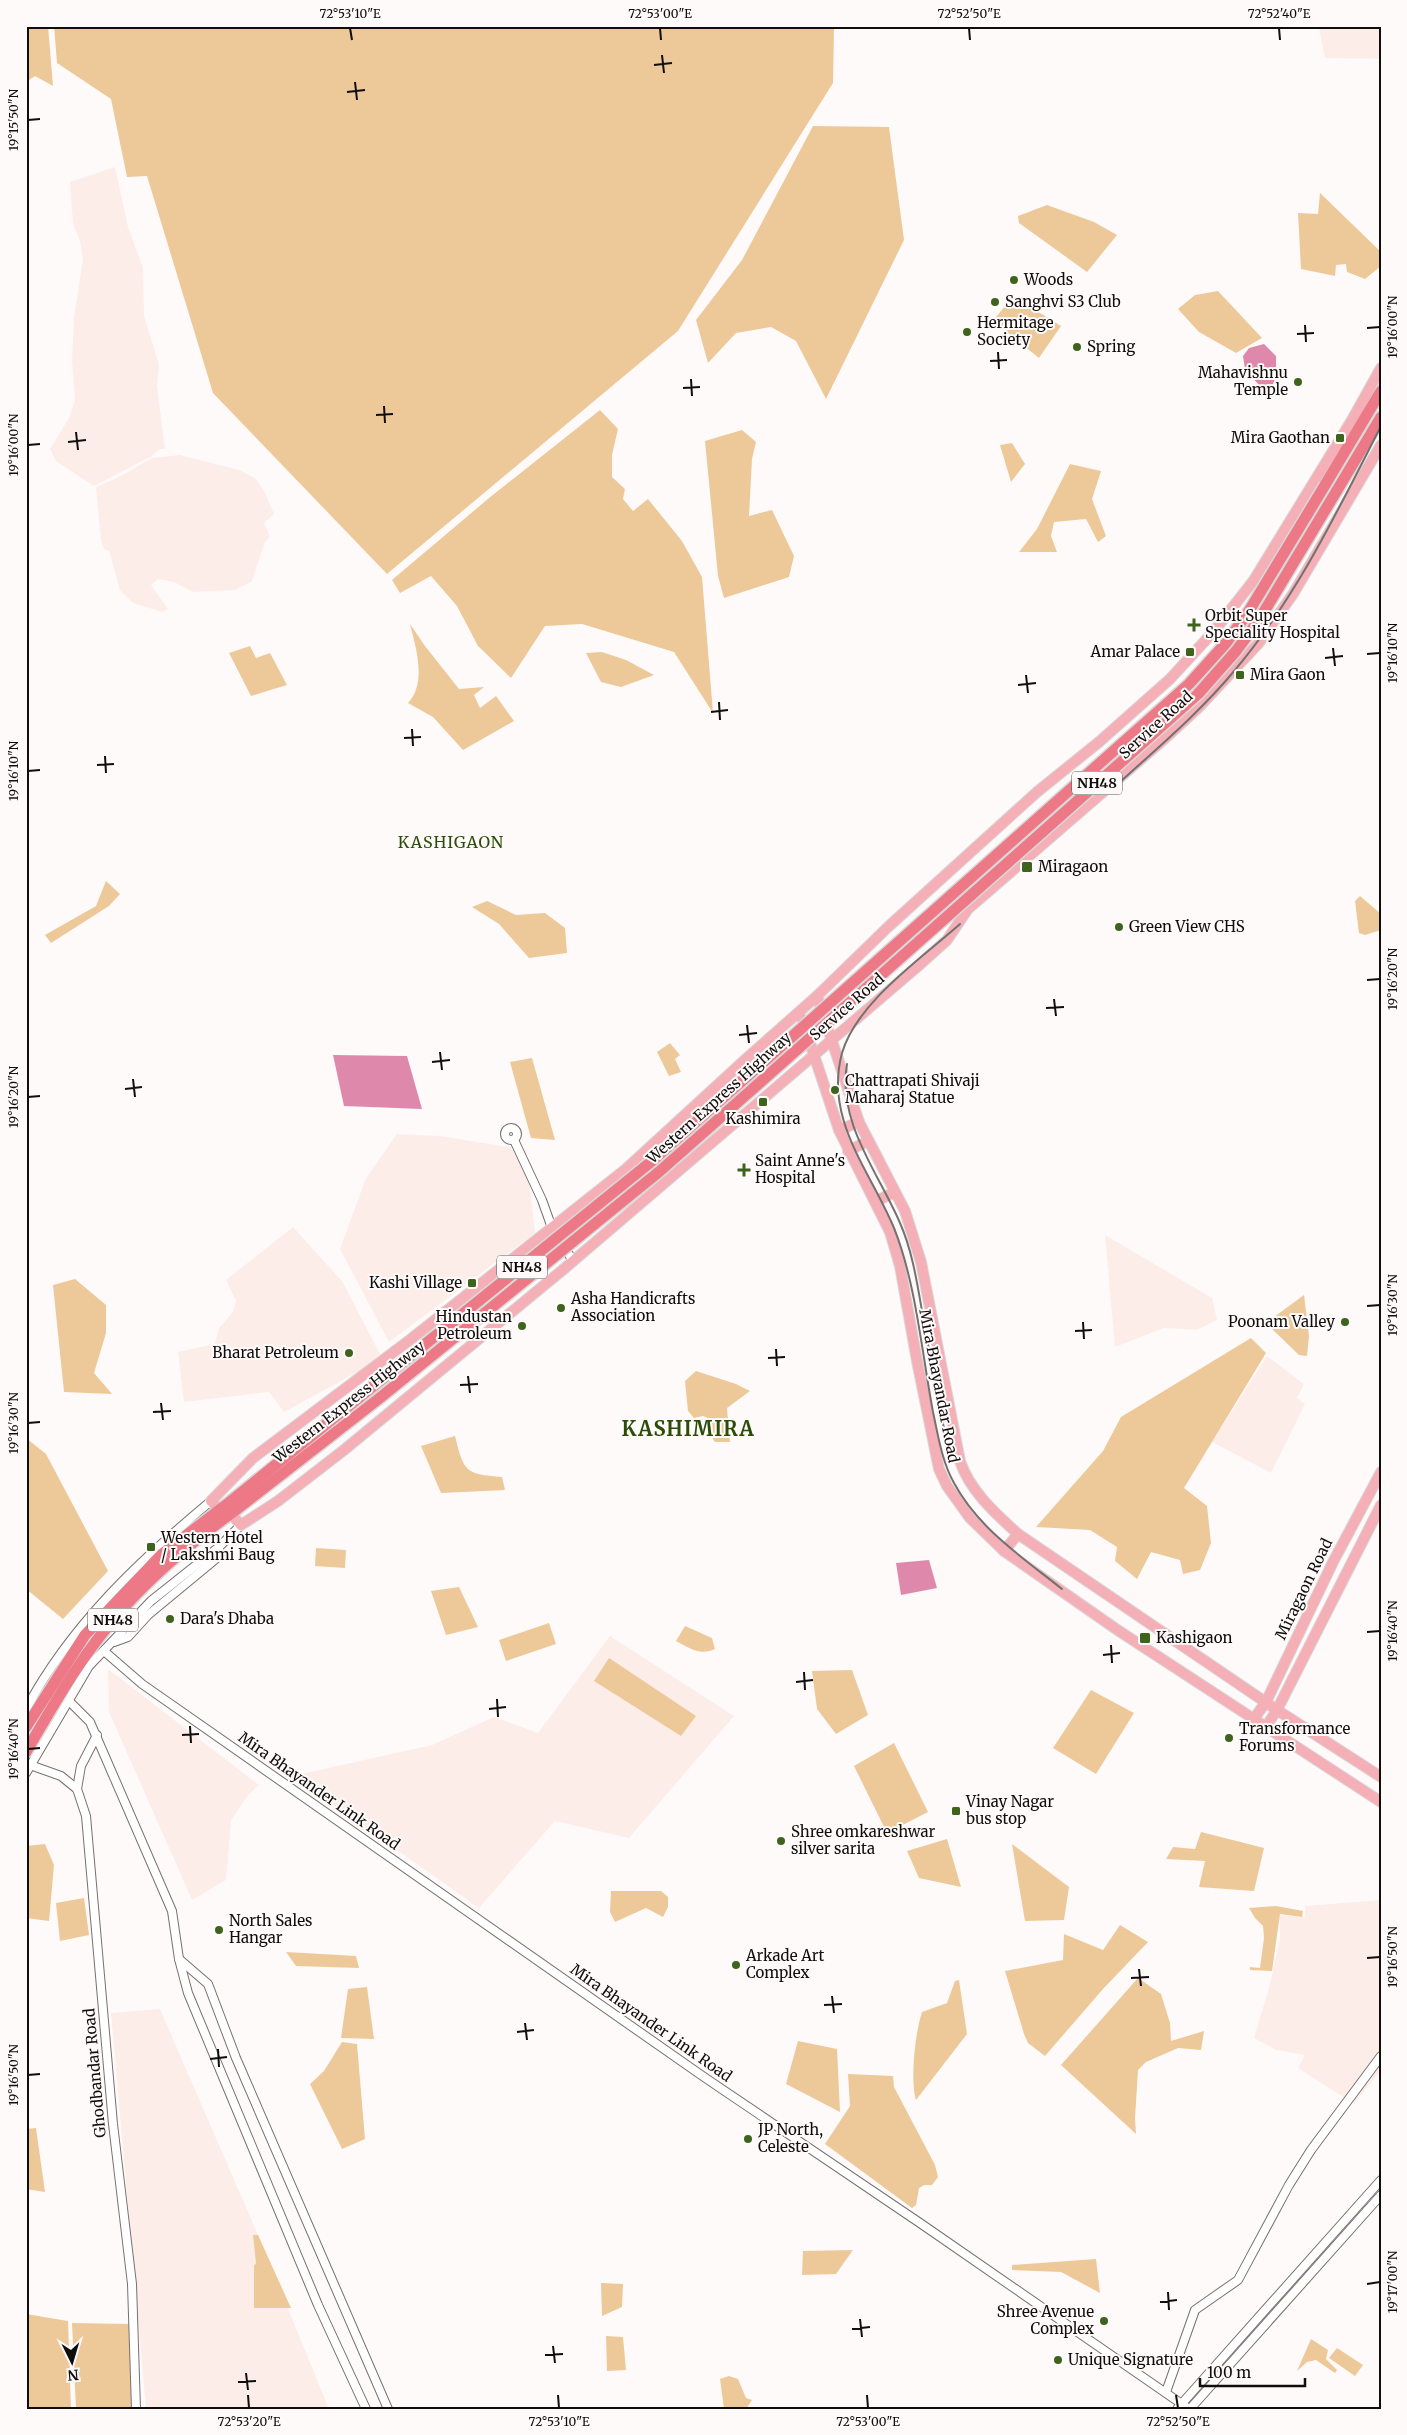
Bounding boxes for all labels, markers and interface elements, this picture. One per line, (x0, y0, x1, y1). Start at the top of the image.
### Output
text: 72°53'10"E (319, 6, 381, 21)
text: 72°53'00"E (628, 6, 692, 21)
text: 72°52'50"E (937, 6, 1001, 21)
text: 72°52'40"E (1248, 6, 1311, 21)
text: 19°15'50"N (6, 88, 21, 151)
place label: Woods (1023, 270, 1073, 289)
marker: Woods (1008, 274, 1020, 286)
place label: Sanghvi S3 Club (1005, 292, 1121, 311)
text: 19°16'00"N (1385, 295, 1400, 358)
marker: Sanghvi S3 Club (989, 296, 1001, 308)
place label: Hermitage Society (977, 313, 1054, 349)
marker: Hermitage Society (961, 326, 973, 338)
place label: Spring (1087, 337, 1135, 356)
marker: Spring (1071, 341, 1083, 353)
place label: Mahavishnu Temple (1198, 363, 1288, 399)
marker: Mahavishnu Temple (1292, 376, 1304, 388)
text: 19°16'00"N (6, 413, 21, 476)
place label: Mira Gaothan (1231, 428, 1330, 447)
marker: Mira Gaothan (1334, 432, 1346, 444)
place label: Orbit Super Speciality Hospital (1205, 606, 1340, 642)
marker: Orbit Super Speciality Hospital (1187, 618, 1201, 632)
text: 19°16'10"N (1385, 622, 1400, 683)
place label: Amar Palace (1090, 642, 1180, 661)
marker: Amar Palace (1184, 646, 1196, 658)
place label: Mira Gaon (1250, 665, 1326, 684)
marker: Mira Gaon (1234, 669, 1246, 681)
street label: Service Road (1115, 687, 1196, 763)
text: 19°16'10"N (6, 740, 21, 801)
road number: NH48 (1072, 771, 1122, 794)
district label: KASHIGAON (398, 832, 504, 852)
place label: Miragaon (1038, 857, 1108, 876)
marker: Miragaon (1020, 860, 1034, 874)
place label: Green View CHS (1129, 917, 1245, 936)
marker: Green View CHS (1113, 921, 1125, 933)
text: 19°16'20"N (1385, 947, 1400, 1010)
street label: Service Road (805, 969, 888, 1044)
street label: Western Express Highway (642, 1027, 795, 1168)
text: 19°16'20"N (6, 1065, 21, 1128)
place label: Chattrapati Shivaji Maharaj Statue (845, 1071, 980, 1107)
marker: Chattrapati Shivaji Maharaj Statue (829, 1084, 841, 1096)
marker: Kashimira (757, 1096, 769, 1108)
place label: Kashimira (725, 1109, 801, 1128)
place label: Saint Anne's Hospital (755, 1151, 845, 1187)
marker: Saint Anne's Hospital (737, 1163, 751, 1177)
road number: NH48 (497, 1256, 547, 1278)
place label: Kashi Village (369, 1273, 462, 1292)
text: 19°16'30"N (1385, 1273, 1400, 1336)
marker: Kashi Village (466, 1277, 478, 1289)
place label: Asha Handicrafts Association (570, 1289, 695, 1325)
marker: Asha Handicrafts Association (555, 1302, 567, 1314)
place label: Hindustan Petroleum (436, 1307, 512, 1343)
street label: Mira Bhayandar Road (915, 1308, 964, 1464)
place label: Poonam Valley (1228, 1312, 1335, 1331)
marker: Poonam Valley (1339, 1316, 1351, 1328)
marker: Hindustan Petroleum (516, 1320, 528, 1332)
street label: Western Express Highway (268, 1336, 429, 1468)
place label: Bharat Petroleum (212, 1343, 339, 1362)
marker: Bharat Petroleum (343, 1347, 355, 1359)
text: 19°16'30"N (6, 1391, 21, 1454)
district label: KASHIMIRA (622, 1416, 755, 1441)
place label: Western Hotel / Lakshmi Baug (160, 1528, 275, 1564)
street label: Miragaon Road (1271, 1535, 1336, 1642)
marker: Western Hotel / Lakshmi Baug (145, 1541, 157, 1553)
text: 19°16'40"N (1385, 1600, 1400, 1662)
road number: NH48 (88, 1608, 138, 1632)
place label: Dara's Dhaba (180, 1609, 274, 1628)
marker: Dara's Dhaba (164, 1613, 176, 1625)
place label: Kashigaon (1156, 1628, 1232, 1647)
marker: Kashigaon (1138, 1631, 1152, 1645)
text: 19°16'40"N (6, 1718, 21, 1780)
place label: Transformance Forums (1239, 1719, 1350, 1755)
street label: Mira Bhayander Link Road (235, 1728, 404, 1854)
marker: Transformance Forums (1223, 1732, 1235, 1744)
place label: Vinay Nagar bus stop (965, 1792, 1054, 1828)
marker: Vinay Nagar bus stop (950, 1805, 962, 1817)
place label: Shree omkareshwar silver sarita (791, 1822, 935, 1858)
marker: Shree omkareshwar silver sarita (775, 1835, 787, 1847)
place label: North Sales Hangar (229, 1911, 312, 1947)
marker: North Sales Hangar (213, 1924, 225, 1936)
text: 19°16'50"N (1385, 1925, 1400, 1988)
place label: Arkade Art Complex (745, 1946, 825, 1982)
marker: Arkade Art Complex (730, 1959, 742, 1971)
street label: Mira Bhayander Link Road (567, 1960, 736, 2086)
street label: Ghodbandar Road (79, 2008, 110, 2139)
text: 19°16'50"N (6, 2043, 21, 2106)
place label: JP North, Celeste (757, 2120, 823, 2156)
marker: JP North, Celeste (742, 2133, 754, 2145)
text: 19°17'00"N (1385, 2250, 1400, 2313)
place label: Shree Avenue Complex (997, 2302, 1094, 2338)
marker: Shree Avenue Complex (1098, 2315, 1110, 2327)
north arrow (48, 2338, 98, 2388)
place label: Unique Signature (1068, 2350, 1193, 2369)
marker: Unique Signature (1052, 2354, 1064, 2366)
scale bar (1200, 2355, 1304, 2387)
text: 100 m (1207, 2363, 1251, 2382)
text: N (67, 2366, 79, 2384)
text: 72°53'20"E (217, 2414, 281, 2429)
text: 72°53'10"E (528, 2414, 590, 2429)
text: 72°53'00"E (836, 2414, 900, 2429)
text: 72°52'50"E (1146, 2414, 1210, 2429)

